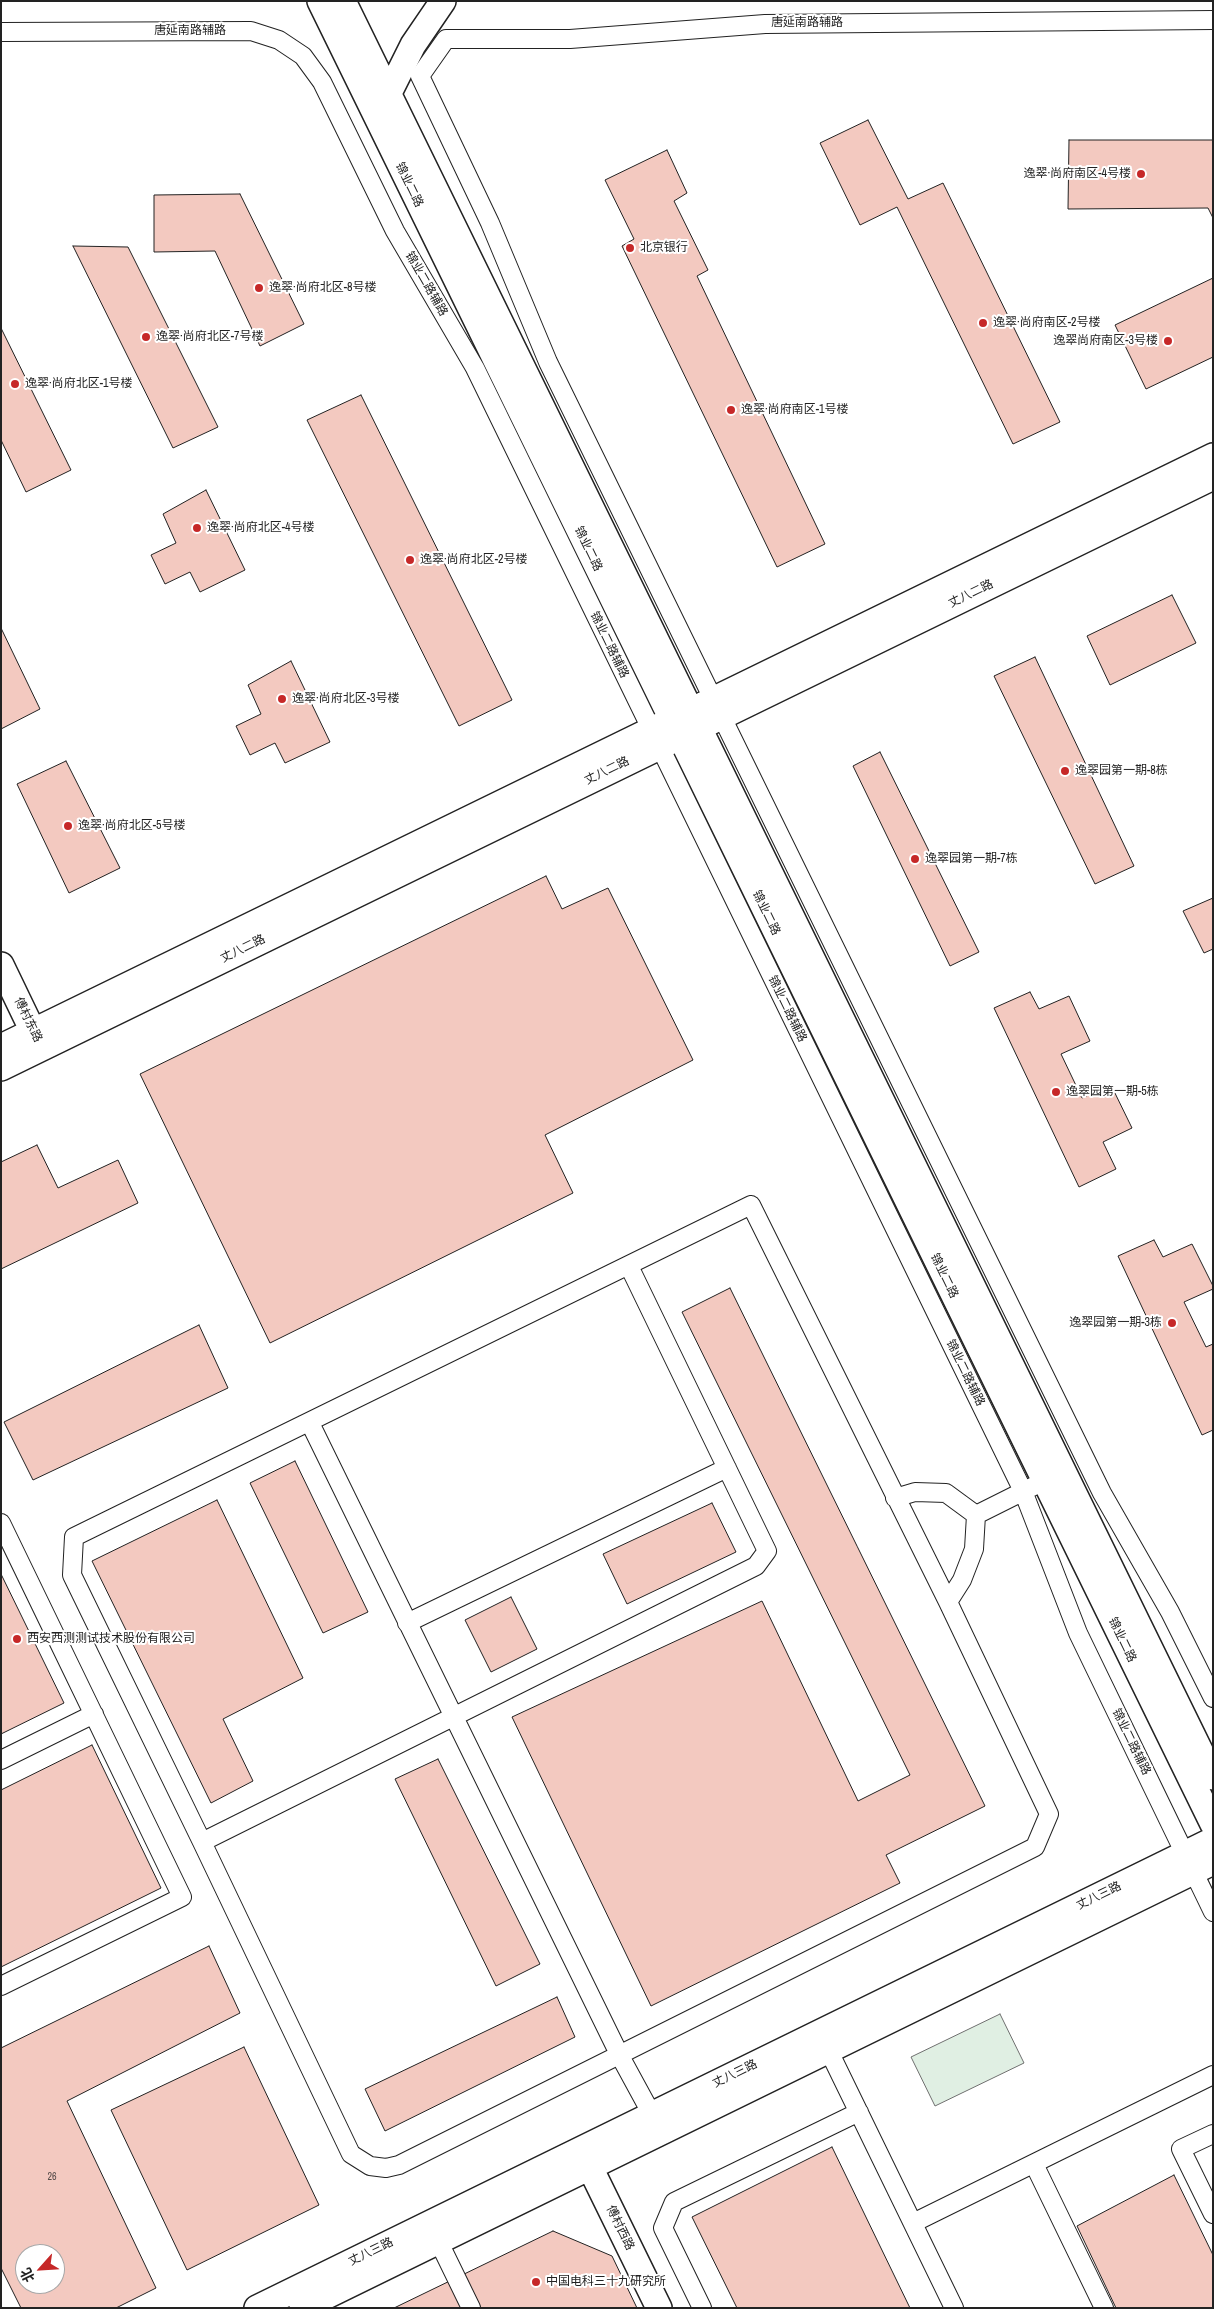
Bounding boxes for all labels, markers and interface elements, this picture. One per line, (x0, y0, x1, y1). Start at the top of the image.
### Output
street label: 唐延南路辅路 (771, 16, 843, 30)
street label: 唐延南路辅路 (154, 24, 226, 38)
street label: 锦业二路 (392, 160, 426, 210)
place label: 逸翠·尚府南区-4号楼 (1024, 167, 1131, 181)
marker: 逸翠·尚府南区-4号楼 (1135, 168, 1147, 180)
place label: 北京银行 (640, 241, 688, 255)
marker: 北京银行 (624, 242, 636, 254)
street label: 锦业二路辅路 (402, 249, 450, 319)
place label: 逸翠·尚府北区-8号楼 (269, 281, 376, 295)
marker: 逸翠·尚府北区-8号楼 (253, 282, 265, 294)
place label: 逸翠·尚府南区-2号楼 (993, 316, 1100, 330)
marker: 逸翠·尚府南区-2号楼 (977, 317, 989, 329)
place label: 逸翠·尚府北区-7号楼 (156, 330, 263, 344)
marker: 逸翠·尚府北区-7号楼 (140, 331, 152, 343)
place label: 逸翠尚府南区-3号楼 (1053, 334, 1158, 348)
marker: 逸翠尚府南区-3号楼 (1162, 335, 1174, 347)
place label: 逸翠·尚府北区-1号楼 (25, 377, 132, 391)
marker: 逸翠·尚府北区-1号楼 (9, 378, 21, 390)
place label: 逸翠·尚府南区-1号楼 (741, 403, 848, 417)
marker: 逸翠·尚府南区-1号楼 (725, 404, 737, 416)
place label: 逸翠·尚府北区-4号楼 (207, 521, 314, 535)
marker: 逸翠·尚府北区-4号楼 (191, 522, 203, 534)
street label: 锦业二路 (571, 524, 605, 574)
place label: 逸翠·尚府北区-2号楼 (420, 553, 527, 567)
marker: 逸翠·尚府北区-2号楼 (404, 554, 416, 566)
street label: 丈八二路 (946, 577, 996, 611)
street label: 锦业二路辅路 (587, 609, 631, 681)
place label: 逸翠·尚府北区-3号楼 (292, 692, 399, 706)
marker: 逸翠·尚府北区-3号楼 (276, 693, 288, 705)
street label: 丈八二路 (582, 754, 632, 788)
place label: 逸翠园第一期-8栋 (1075, 764, 1168, 778)
marker: 逸翠园第一期-8栋 (1059, 765, 1071, 777)
place label: 逸翠·尚府北区-5号楼 (78, 819, 185, 833)
marker: 逸翠·尚府北区-5号楼 (62, 820, 74, 832)
place label: 逸翠园第一期-7栋 (925, 852, 1018, 866)
marker: 逸翠园第一期-7栋 (909, 853, 921, 865)
street label: 锦业二路 (749, 888, 783, 938)
street label: 丈八二路 (218, 932, 268, 966)
street label: 锦业二路辅路 (765, 973, 809, 1045)
street label: 傅村东路 (11, 995, 45, 1045)
place label: 逸翠园第一期-5栋 (1066, 1085, 1159, 1099)
marker: 逸翠园第一期-5栋 (1050, 1086, 1062, 1098)
street label: 锦业二路 (927, 1251, 961, 1301)
place label: 逸翠园第一期-3栋 (1069, 1316, 1162, 1330)
marker: 逸翠园第一期-3栋 (1166, 1317, 1178, 1329)
street label: 锦业二路辅路 (943, 1337, 987, 1409)
street label: 锦业二路 (1105, 1615, 1139, 1665)
place label: 西安西测测试技术股份有限公司 (27, 1632, 195, 1646)
marker: 西安西测测试技术股份有限公司 (11, 1633, 23, 1645)
street label: 锦业二路辅路 (1109, 1706, 1153, 1778)
street label: 丈八三路 (1074, 1879, 1124, 1913)
street label: 丈八三路 (710, 2057, 760, 2091)
house number: 26 (47, 2171, 57, 2183)
street label: 傅村西路 (603, 2203, 637, 2253)
street label: 丈八三路 (346, 2235, 396, 2269)
north arrow (15, 2244, 65, 2294)
text: 北 (16, 2265, 39, 2285)
place label: 中国电科三十九研究所 (546, 2275, 666, 2289)
marker: 中国电科三十九研究所 (530, 2276, 542, 2288)

